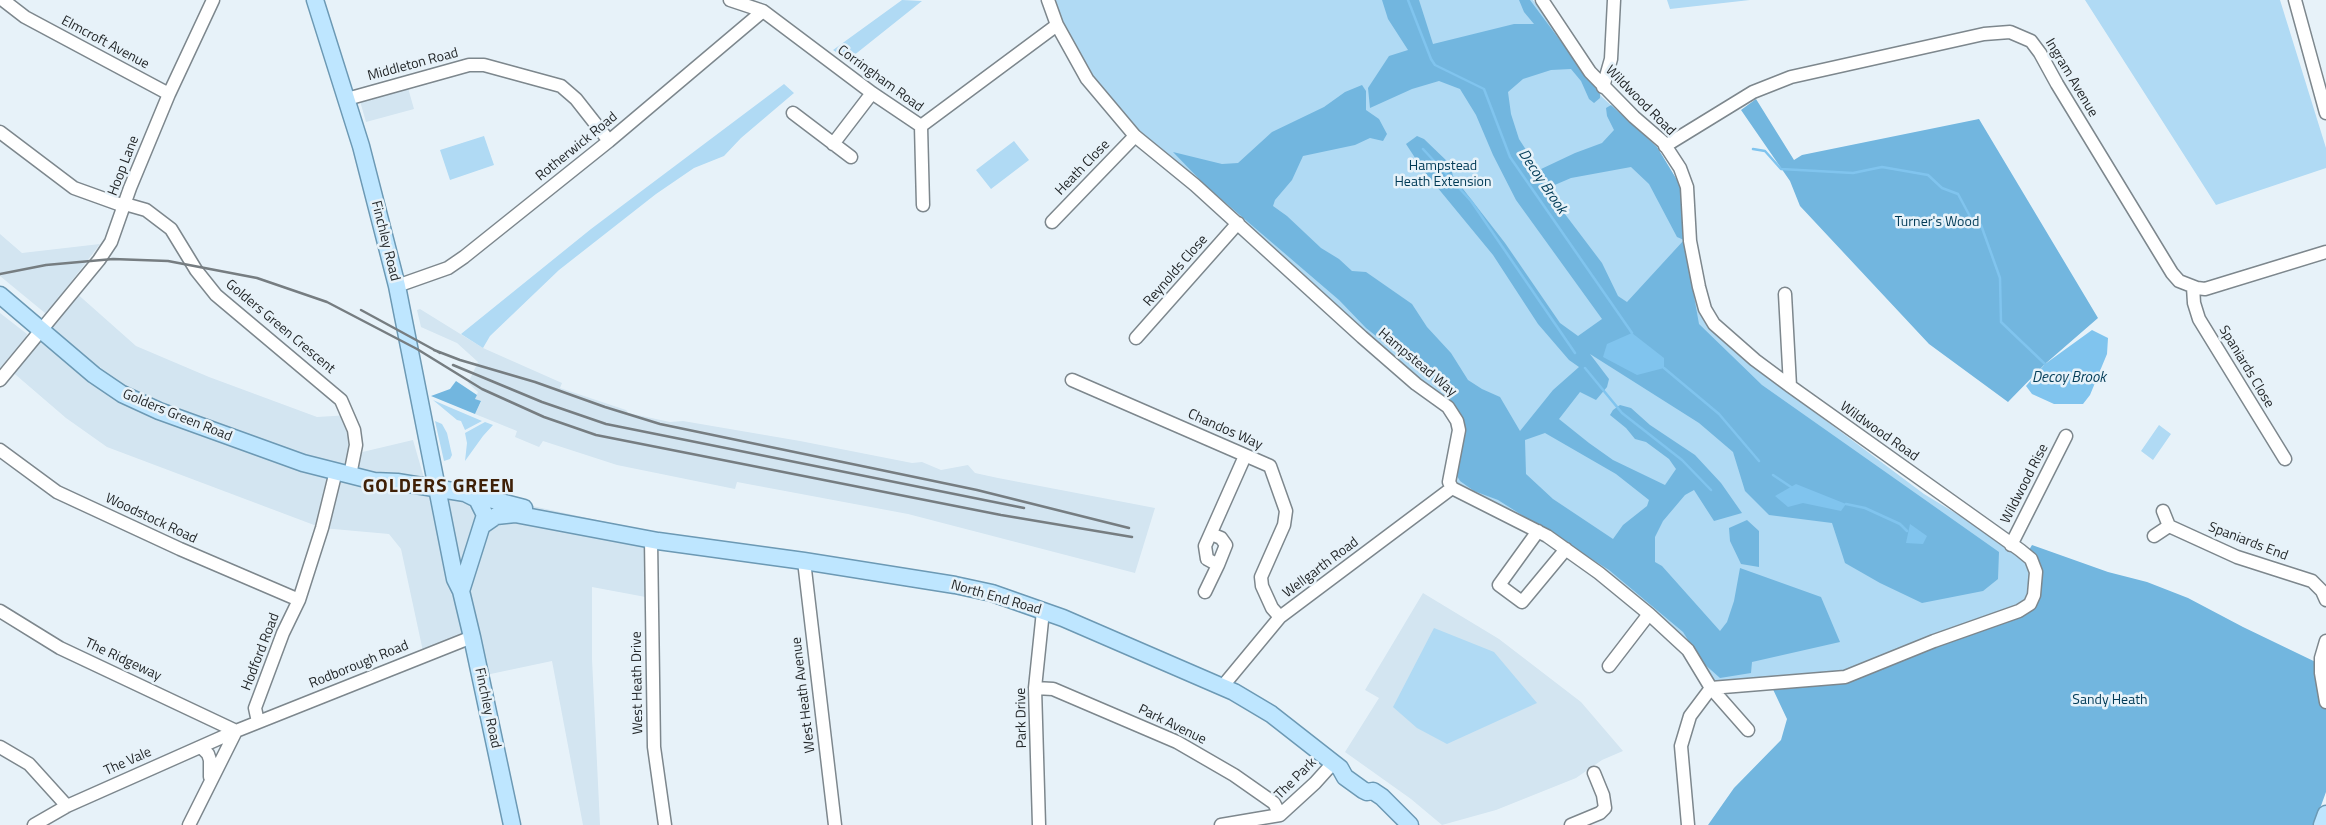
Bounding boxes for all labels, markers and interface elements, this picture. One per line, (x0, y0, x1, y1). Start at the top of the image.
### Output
street label: Elmcroft Avenue (58, 13, 152, 73)
street label: Ingram Avenue (2041, 36, 2101, 120)
street label: Corringham Road (834, 42, 926, 116)
street label: Middleton Road (366, 45, 460, 85)
street label: Wildwood Road (1601, 62, 1679, 140)
street label: Rotherwick Road (533, 109, 621, 185)
street label: Hoop Lane (105, 134, 143, 198)
street label: Heath Close (1052, 137, 1114, 199)
water label: Decoy Brook (1514, 146, 1570, 218)
park label: Hampstead Heath Extension (1394, 159, 1492, 192)
street label: Finchley Road (367, 199, 403, 283)
park label: Turner's Wood (1895, 215, 1979, 231)
street label: Reynolds Close (1140, 232, 1212, 310)
street label: Golders Green Crescent (222, 276, 338, 378)
street label: Spaniards Close (2215, 323, 2277, 411)
street label: Hampstead Way (1374, 325, 1460, 401)
water label: Decoy Brook (2032, 369, 2106, 387)
street label: Golders Green Road (120, 386, 234, 446)
street label: Wildwood Road (1836, 399, 1922, 465)
street label: Chandos Way (1185, 406, 1265, 454)
street label: Wildwood Rise (1998, 441, 2052, 527)
district label: GOLDERS GREEN (361, 476, 517, 498)
street label: Woodstock Road (102, 490, 200, 548)
street label: Spaniards End (2206, 519, 2290, 565)
street label: Wellgarth Road (1280, 534, 1362, 602)
street label: North End Road (949, 577, 1043, 619)
street label: Hodford Road (239, 611, 283, 693)
street label: West Heath Drive (629, 631, 647, 735)
street label: The Ridgeway (82, 635, 164, 685)
street label: West Heath Avenue (789, 636, 819, 754)
street label: Rodborough Road (307, 637, 411, 693)
street label: Finchley Road (470, 666, 504, 750)
street label: Park Drive (1013, 688, 1031, 748)
park label: Sandy Heath (2072, 693, 2148, 709)
street label: Park Avenue (1135, 701, 1209, 749)
street label: The Vale (102, 744, 154, 780)
street label: The Park (1272, 755, 1320, 803)

